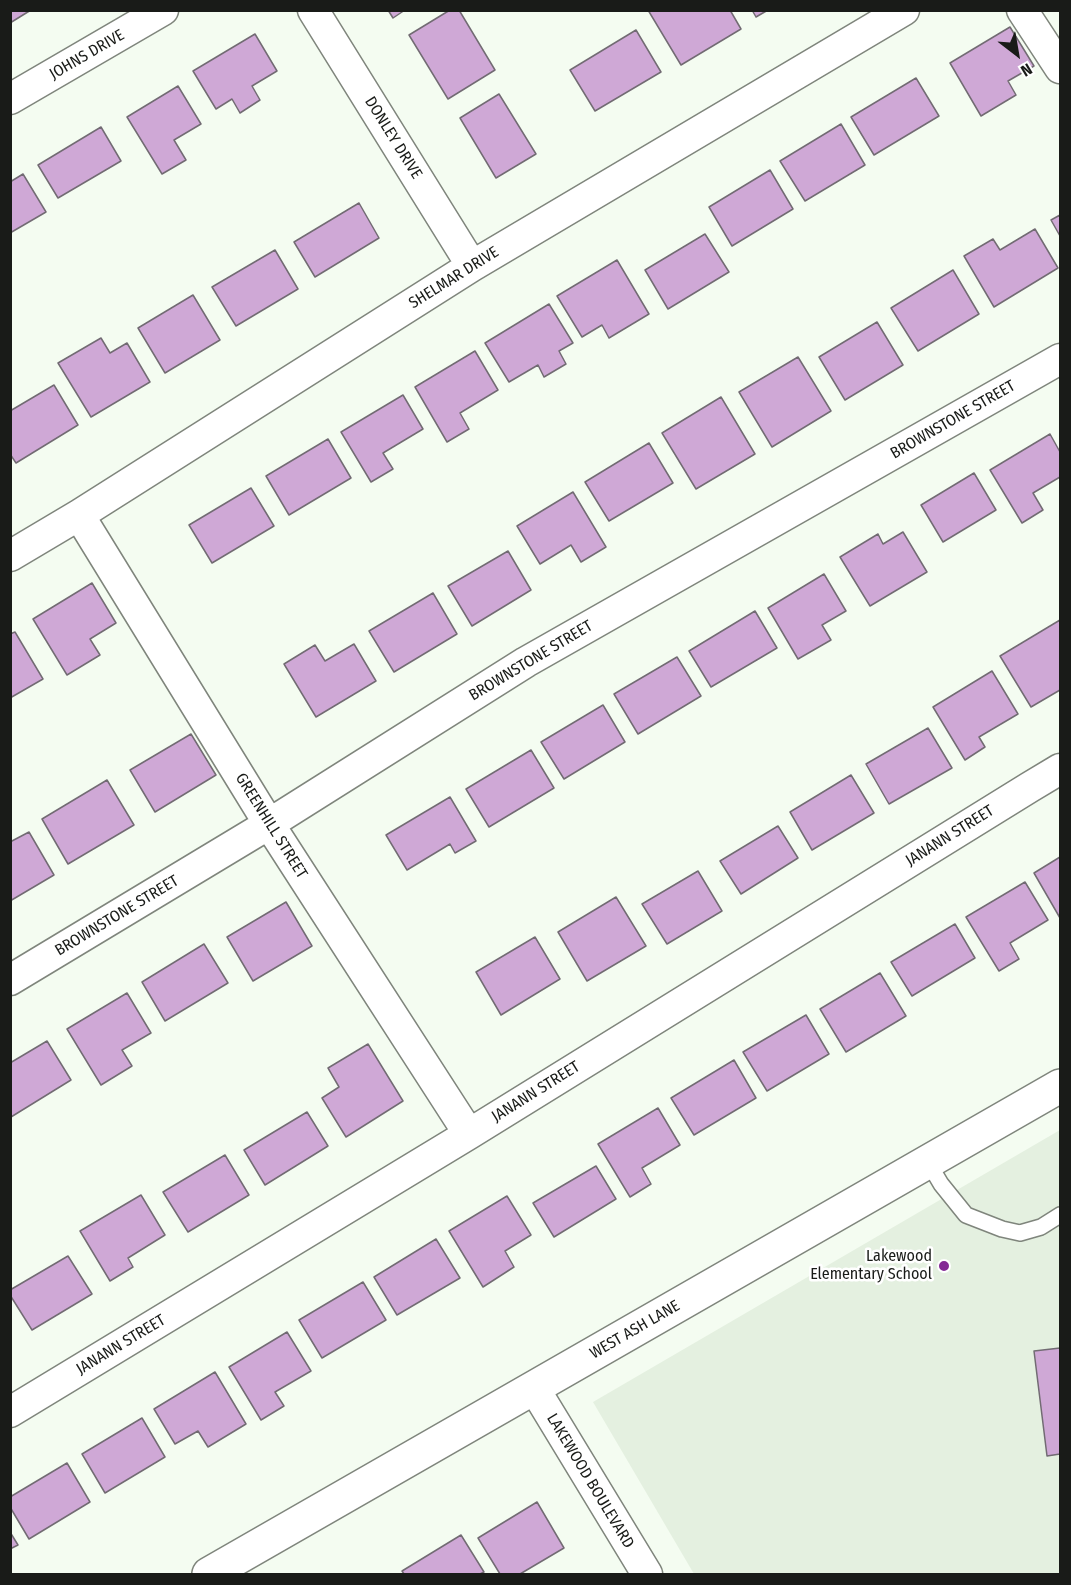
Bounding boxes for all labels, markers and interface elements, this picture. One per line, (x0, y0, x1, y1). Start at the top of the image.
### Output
north arrow (987, 24, 1047, 84)
street label: JOHNS DRIVE (46, 26, 128, 84)
text: N (1018, 59, 1036, 80)
street label: DONLEY DRIVE (360, 93, 426, 183)
street label: SHELMAR DRIVE (406, 243, 502, 313)
street label: BROWNSTONE STREET (887, 377, 1019, 463)
street label: BROWNSTONE STREET (466, 617, 596, 705)
street label: GREENHILL STREET (231, 770, 311, 882)
street label: JANANN STREET (902, 801, 998, 871)
street label: BROWNSTONE STREET (52, 872, 182, 960)
street label: JANANN STREET (488, 1057, 584, 1127)
place label: Lakewood Elementary School (810, 1247, 932, 1285)
marker: Lakewood Elementary School (937, 1259, 951, 1273)
street label: WEST ASH LANE (587, 1297, 683, 1363)
street label: JANANN STREET (73, 1311, 169, 1379)
street label: LAKEWOOD BOULEVARD (542, 1410, 638, 1552)

